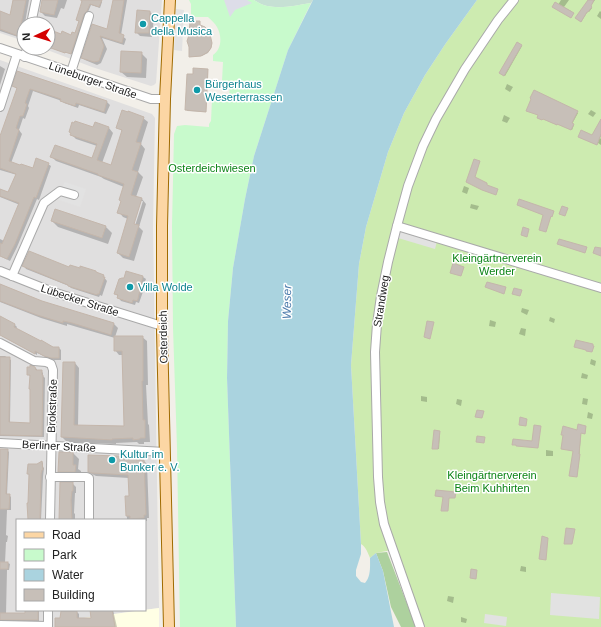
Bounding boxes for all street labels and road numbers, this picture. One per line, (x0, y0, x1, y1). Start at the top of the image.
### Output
street label: Lüneburger Straße (47, 59, 139, 101)
street label: Strandweg (371, 274, 391, 328)
street label: Lübecker Straße (39, 282, 121, 318)
street label: Osterdeich (157, 310, 169, 364)
street label: Brokstraße (45, 379, 59, 433)
street label: Berliner Straße (22, 438, 96, 454)

